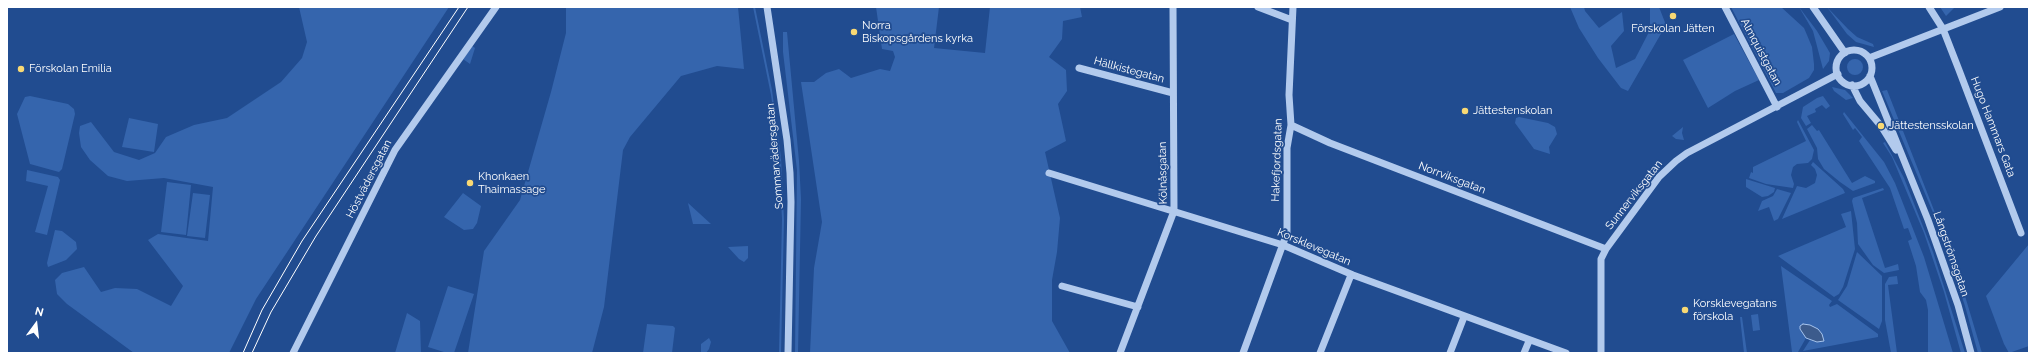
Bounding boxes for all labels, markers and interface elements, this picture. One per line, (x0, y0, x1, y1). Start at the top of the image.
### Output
marker: Förskolan Jätten (1668, 11, 1678, 21)
street label: Almquistgatan (1738, 16, 1784, 88)
place label: Norra Biskopsgårdens kyrka (862, 19, 973, 45)
place label: Förskolan Jätten (1631, 22, 1715, 36)
marker: Norra Biskopsgårdens kyrka (849, 27, 859, 37)
street label: Hällkistegatan (1092, 54, 1166, 86)
place label: Förskolan Emilia (29, 62, 112, 76)
marker: Förskolan Emilia (16, 64, 26, 74)
street label: Hugo Hammars Gata (1968, 75, 2018, 179)
street label: Sommarvädersgatan (764, 102, 786, 210)
place label: Jättestenskolan (1473, 104, 1552, 118)
marker: Jättestenskolan (1460, 106, 1470, 116)
street label: Hakefjordsgatan (1269, 118, 1285, 202)
place label: Jättestensskolan (1889, 119, 1974, 133)
marker: Jättestensskolan (1876, 121, 1886, 131)
street label: Höstvädersgatan (343, 137, 395, 221)
street label: Kölnåsgatan (1156, 141, 1170, 205)
street label: Sunnerviksgatan (1603, 158, 1665, 232)
street label: Norrviksgatan (1417, 159, 1487, 197)
place label: Khonkaen Thaimassage (478, 170, 545, 196)
marker: Khonkaen Thaimassage (465, 178, 475, 188)
street label: Långströmsgatan (1930, 210, 1972, 298)
street label: Korsklevegatan (1275, 226, 1353, 268)
place label: Korsklevegatans förskola (1693, 297, 1777, 323)
north arrow (16, 304, 56, 344)
text: N (33, 305, 45, 319)
marker: Korsklevegatans förskola (1680, 305, 1690, 315)

